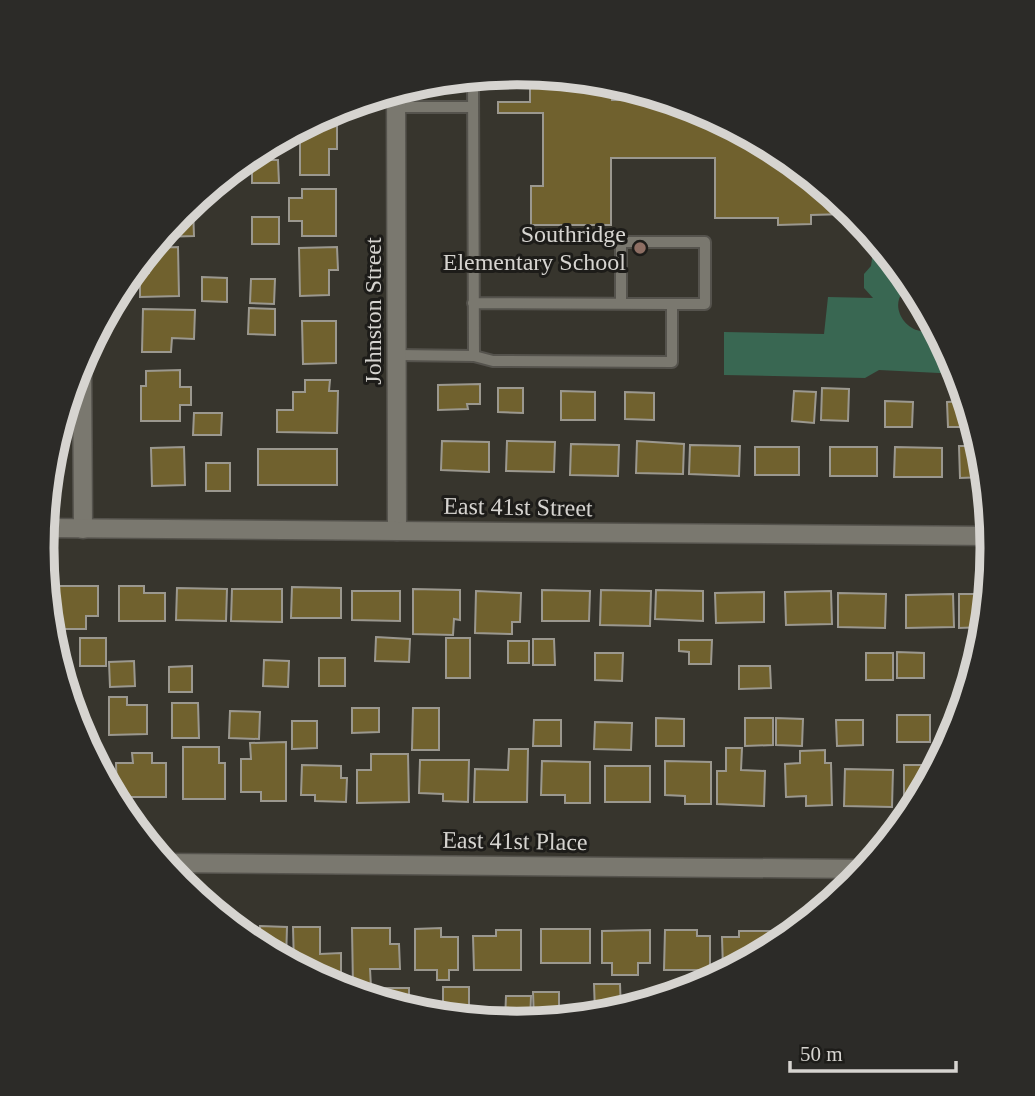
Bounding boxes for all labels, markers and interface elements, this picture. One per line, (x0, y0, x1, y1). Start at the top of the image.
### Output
place label: Southridge Elementary School (443, 221, 626, 275)
street label: Johnston Street (360, 237, 386, 385)
marker: Southridge Elementary School (632, 240, 648, 256)
street label: East 41st Street (443, 493, 593, 521)
street label: East 41st Place (442, 827, 588, 855)
scale bar (790, 1030, 956, 1074)
text: 50 m (800, 1042, 843, 1066)

